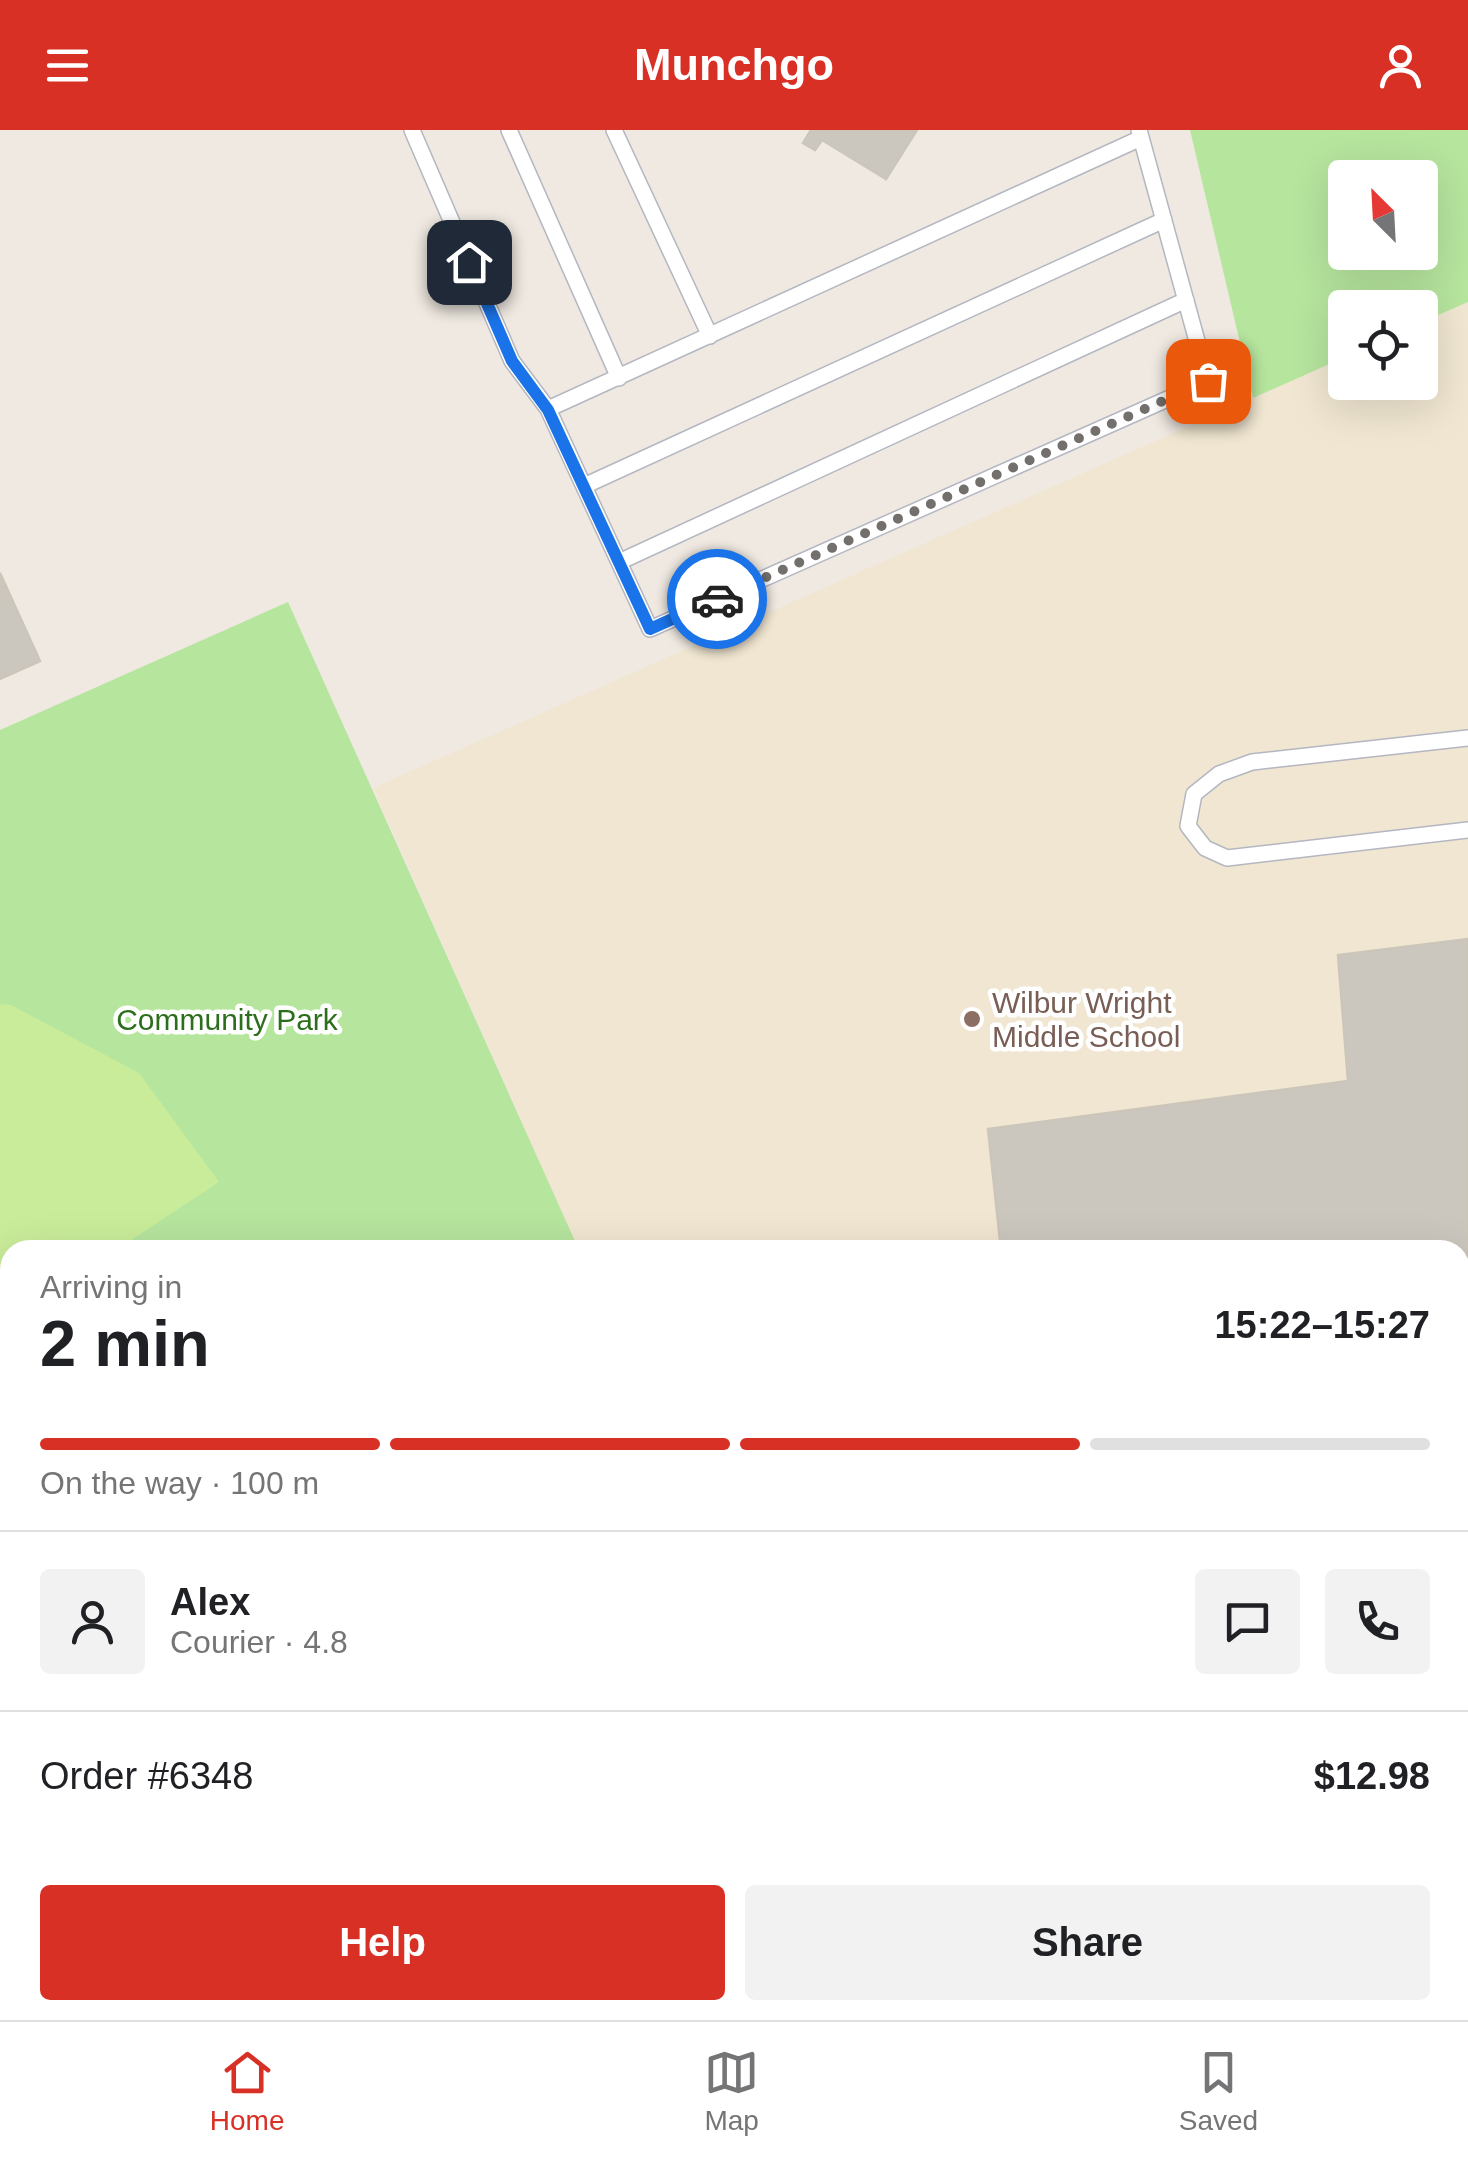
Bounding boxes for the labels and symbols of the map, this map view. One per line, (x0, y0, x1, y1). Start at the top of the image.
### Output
north arrow (1328, 160, 1438, 270)
pin (427, 220, 512, 305)
pin (1166, 339, 1251, 424)
courier (667, 549, 767, 649)
place label: Wilbur Wright Middle School (992, 986, 1180, 1053)
park label: Community Park (116, 1003, 339, 1036)
marker: Wilbur Wright Middle School (961, 1008, 983, 1030)

